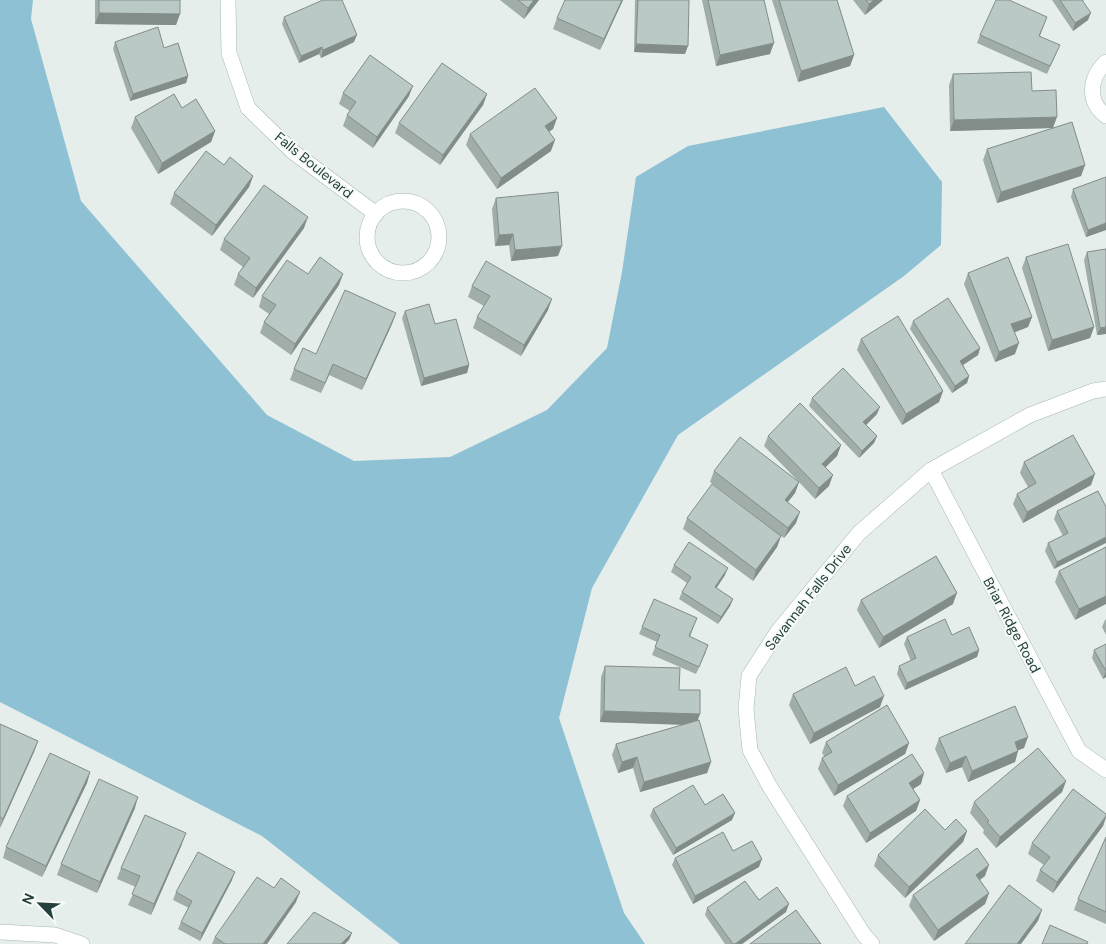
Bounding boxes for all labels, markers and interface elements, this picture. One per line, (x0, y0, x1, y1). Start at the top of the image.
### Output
street label: Falls Boulevard (271, 128, 357, 202)
street label: Savannah Falls Drive (761, 540, 855, 654)
street label: Briar Ridge Road (979, 574, 1045, 676)
north arrow (15, 879, 65, 929)
text: N (18, 890, 38, 907)

